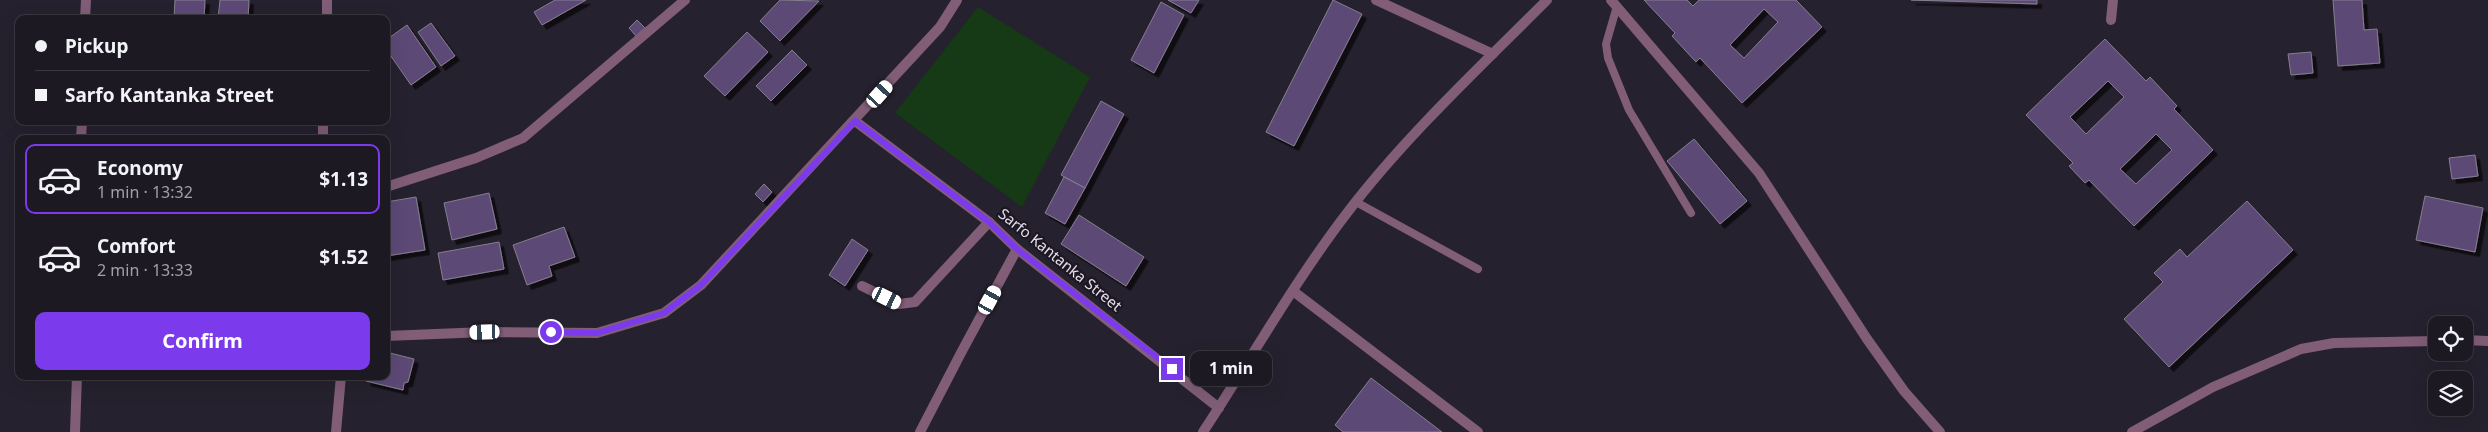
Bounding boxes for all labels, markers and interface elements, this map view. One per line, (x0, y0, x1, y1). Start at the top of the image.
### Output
text: Pickup (65, 33, 128, 59)
car (864, 78, 895, 110)
text: Sarfo Kantanka Street (65, 82, 274, 108)
text: Economy (97, 155, 183, 181)
icon: car (37, 157, 82, 202)
text: $1.13 (319, 166, 368, 192)
text: 1 min · 13:32 (97, 181, 193, 203)
street label: Sarfo Kantanka Street (995, 203, 1127, 316)
text: Comfort (97, 233, 176, 259)
icon: car (37, 235, 82, 280)
text: $1.52 (319, 244, 368, 270)
text: 2 min · 13:33 (97, 259, 193, 281)
car (976, 283, 1003, 317)
car (870, 285, 903, 311)
button: Confirm (35, 312, 370, 370)
map controls (2428, 316, 2473, 416)
button: locate (2428, 316, 2473, 361)
route start (540, 321, 562, 343)
car (469, 324, 500, 340)
callout: 1 min (1190, 352, 1272, 386)
text: 1 min (1209, 357, 1253, 379)
route end (1161, 358, 1183, 380)
button: layers (2428, 371, 2473, 416)

